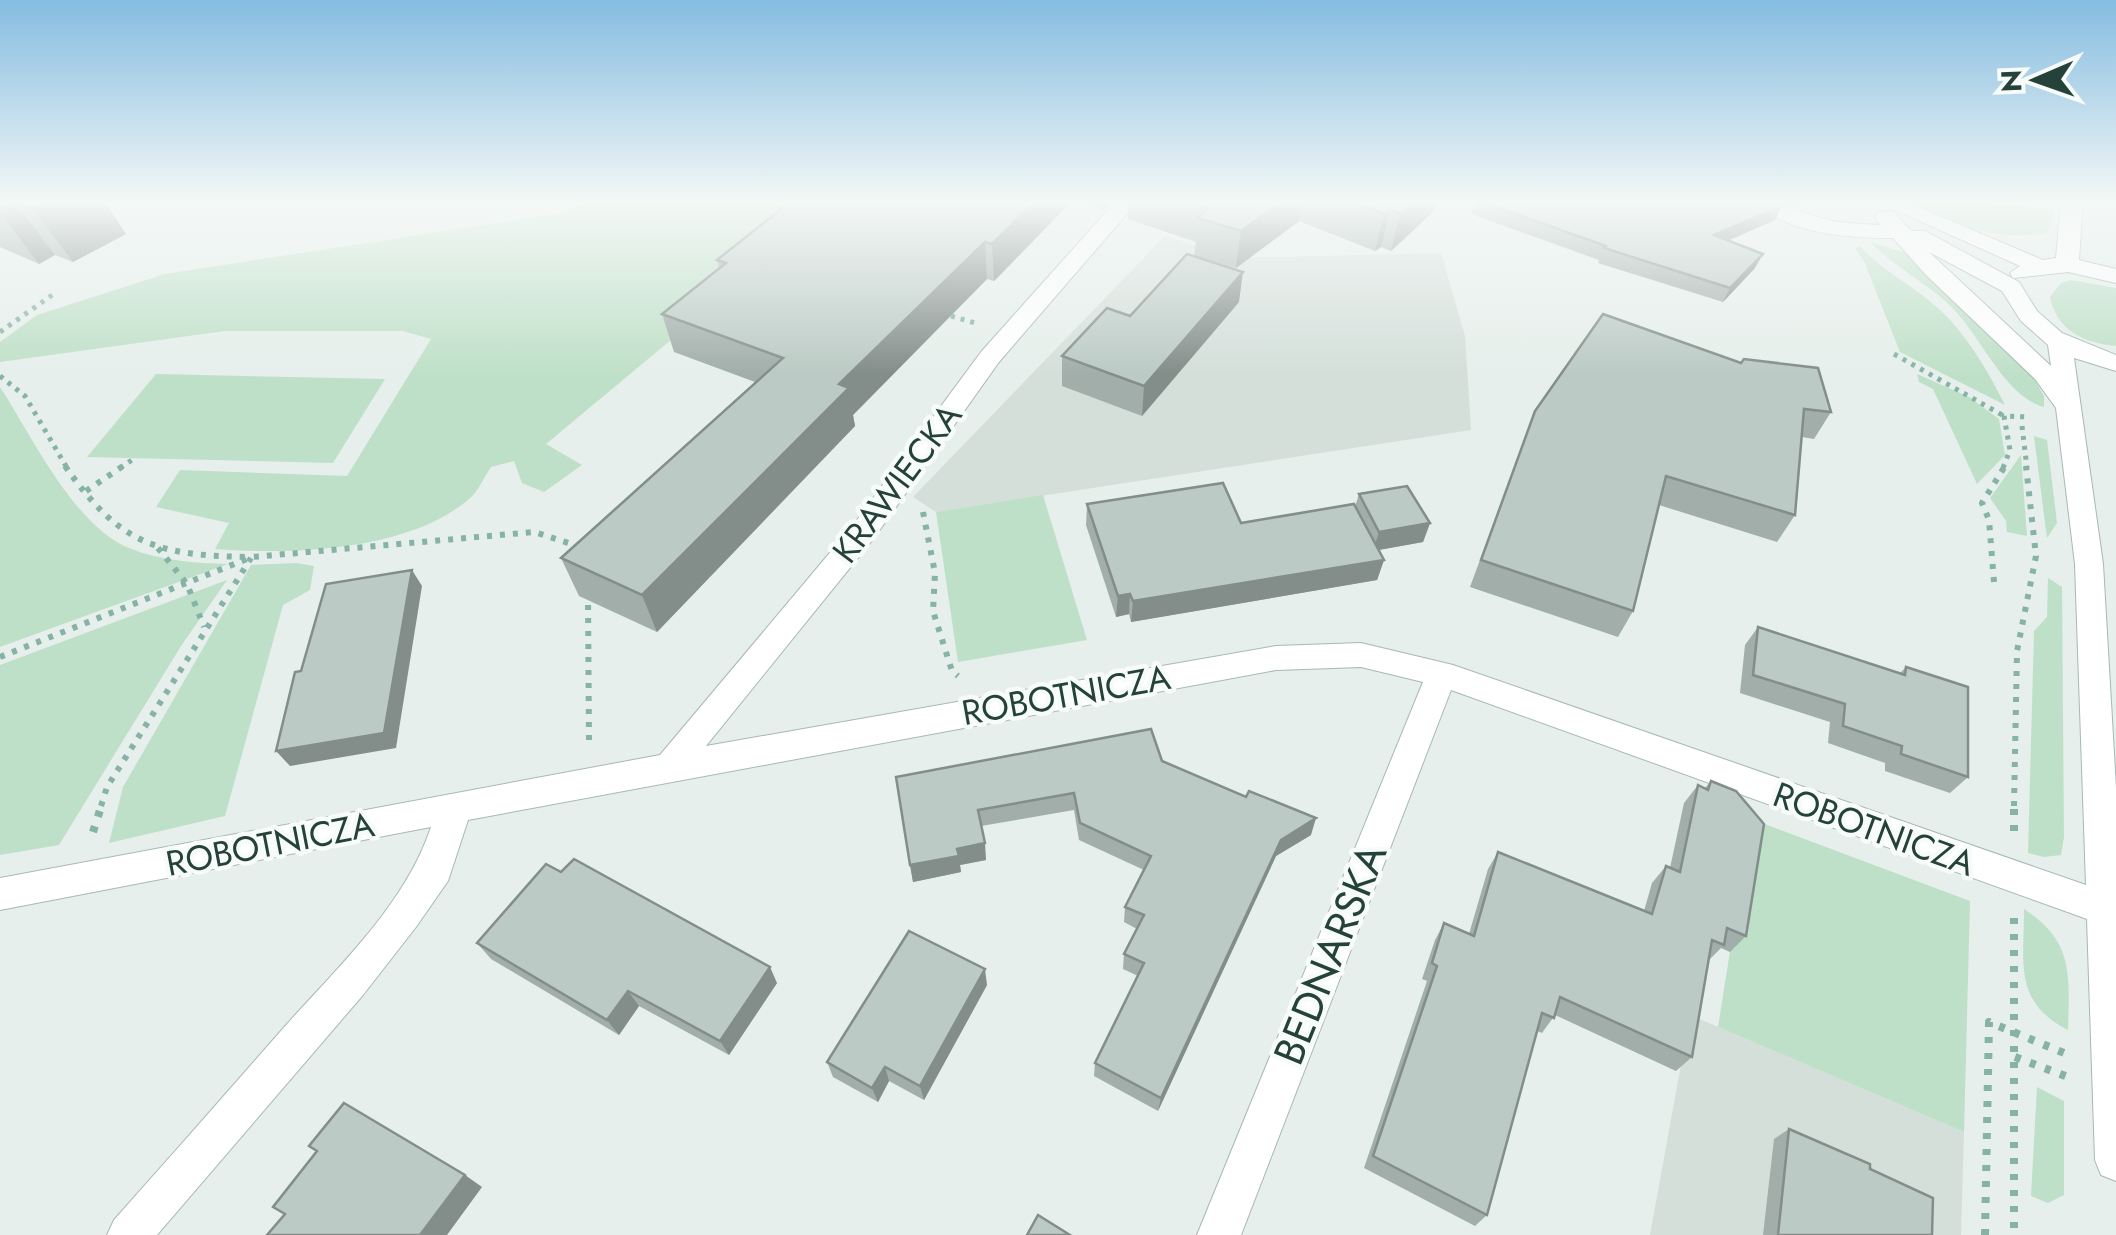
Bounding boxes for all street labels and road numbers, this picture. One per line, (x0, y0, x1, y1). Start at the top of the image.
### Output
street label: KRAWIECKA (820, 393, 974, 573)
street label: ROBOTNICZA (958, 652, 1174, 738)
street label: ROBOTNICZA (1766, 769, 1982, 889)
street label: ROBOTNICZA (162, 799, 378, 889)
street label: BEDNARSKA (1258, 834, 1402, 1074)

